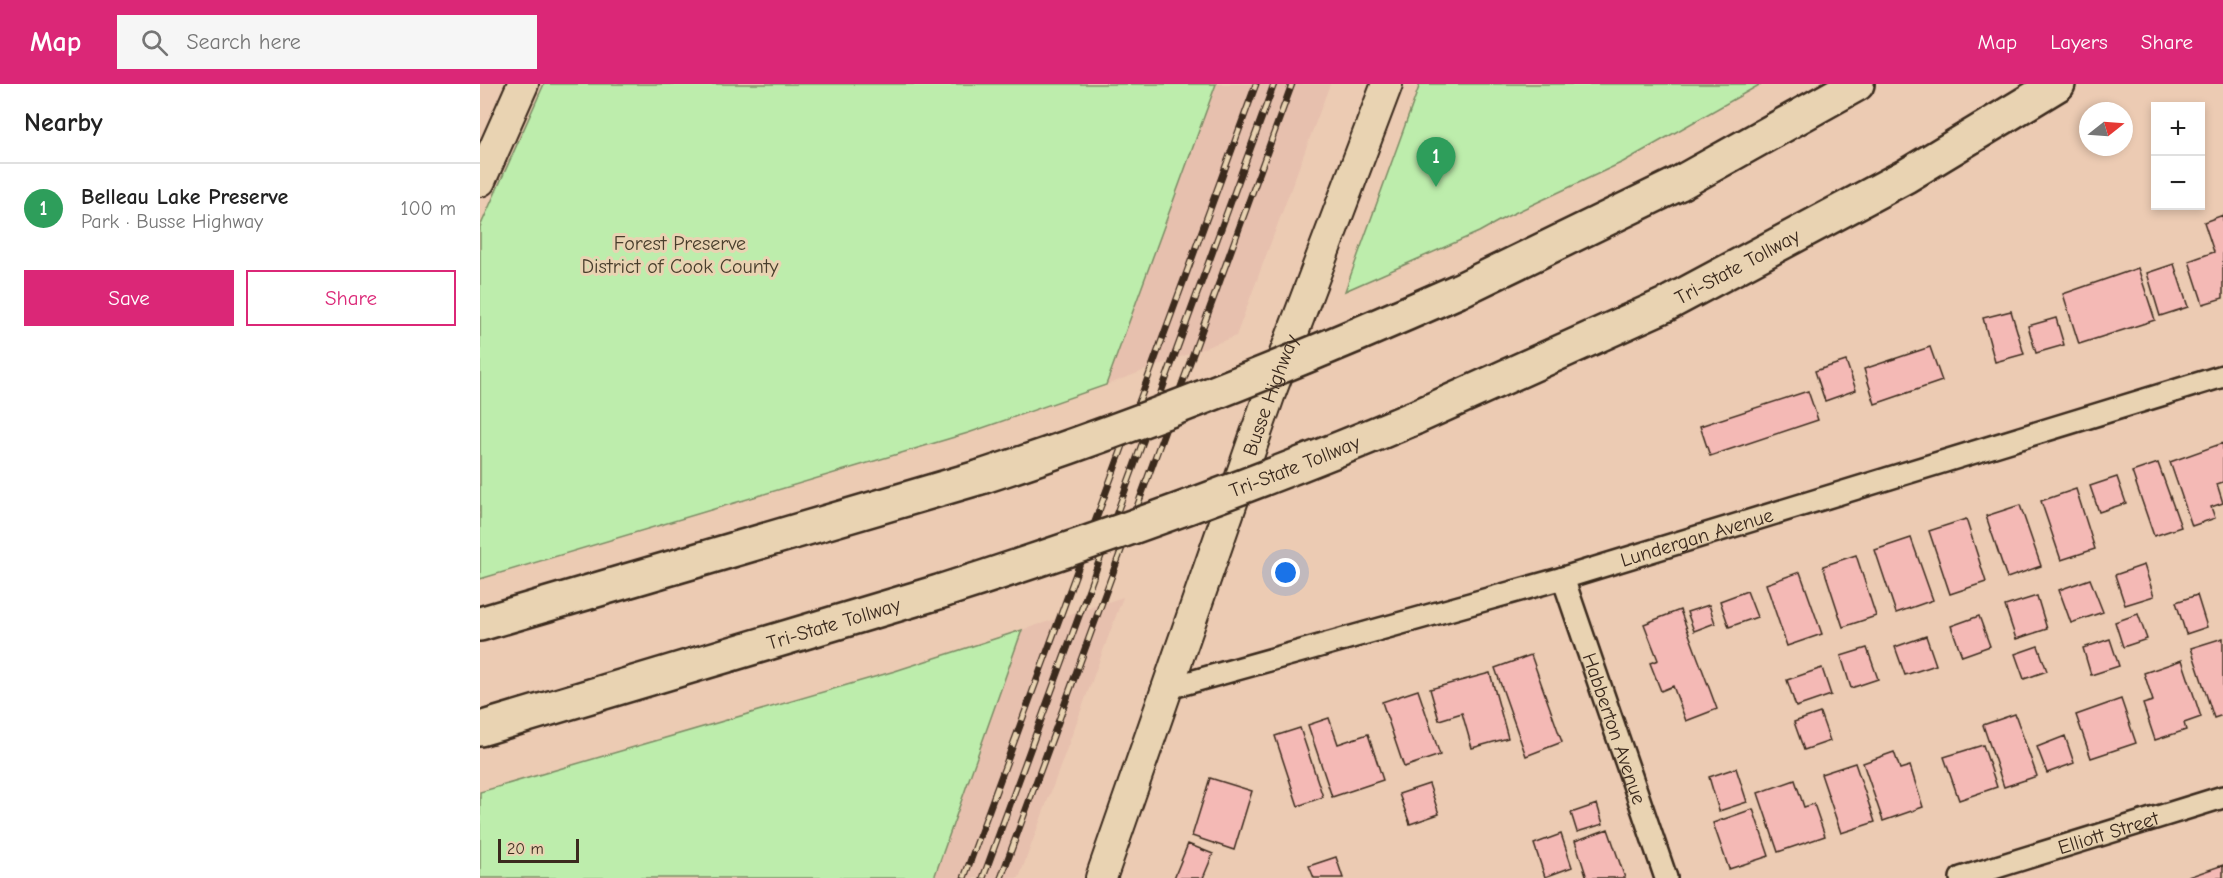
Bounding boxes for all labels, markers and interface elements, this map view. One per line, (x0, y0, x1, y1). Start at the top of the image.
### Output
search box (117, 15, 537, 69)
text: Map (30, 26, 81, 58)
icon: search (138, 26, 171, 59)
text: Search here (186, 29, 301, 55)
text: Map (1978, 30, 2017, 54)
text: Layers (2050, 30, 2108, 54)
text: Share (2141, 30, 2193, 54)
north arrow (2079, 102, 2133, 156)
map controls (2151, 102, 2205, 210)
button: + (2151, 102, 2205, 156)
text: Nearby (24, 108, 103, 138)
pin: 1 (1416, 138, 1456, 187)
button: − (2151, 156, 2205, 210)
text: Belleau Lake Preserve (81, 184, 288, 210)
text: 1 (40, 197, 47, 220)
text: 100 m (401, 197, 456, 220)
text: Park · Busse Highway (81, 210, 263, 233)
street label: Tri-State Tollway (1671, 224, 1804, 310)
park label: Forest Preserve District of Cook County (581, 232, 779, 278)
button: Save (24, 270, 234, 326)
button: Share (246, 270, 456, 326)
street label: Busse Highway (1238, 331, 1303, 459)
street label: Tri-State Tollway (1226, 431, 1363, 503)
street label: Lundergan Avenue (1618, 503, 1776, 572)
your location (1271, 558, 1300, 587)
street label: Tri-State Tollway (764, 593, 903, 655)
street label: Habberton Avenue (1578, 650, 1651, 807)
street label: Elliott Street (2055, 806, 2163, 859)
scale bar (498, 836, 579, 864)
text: 20 m (507, 840, 544, 858)

